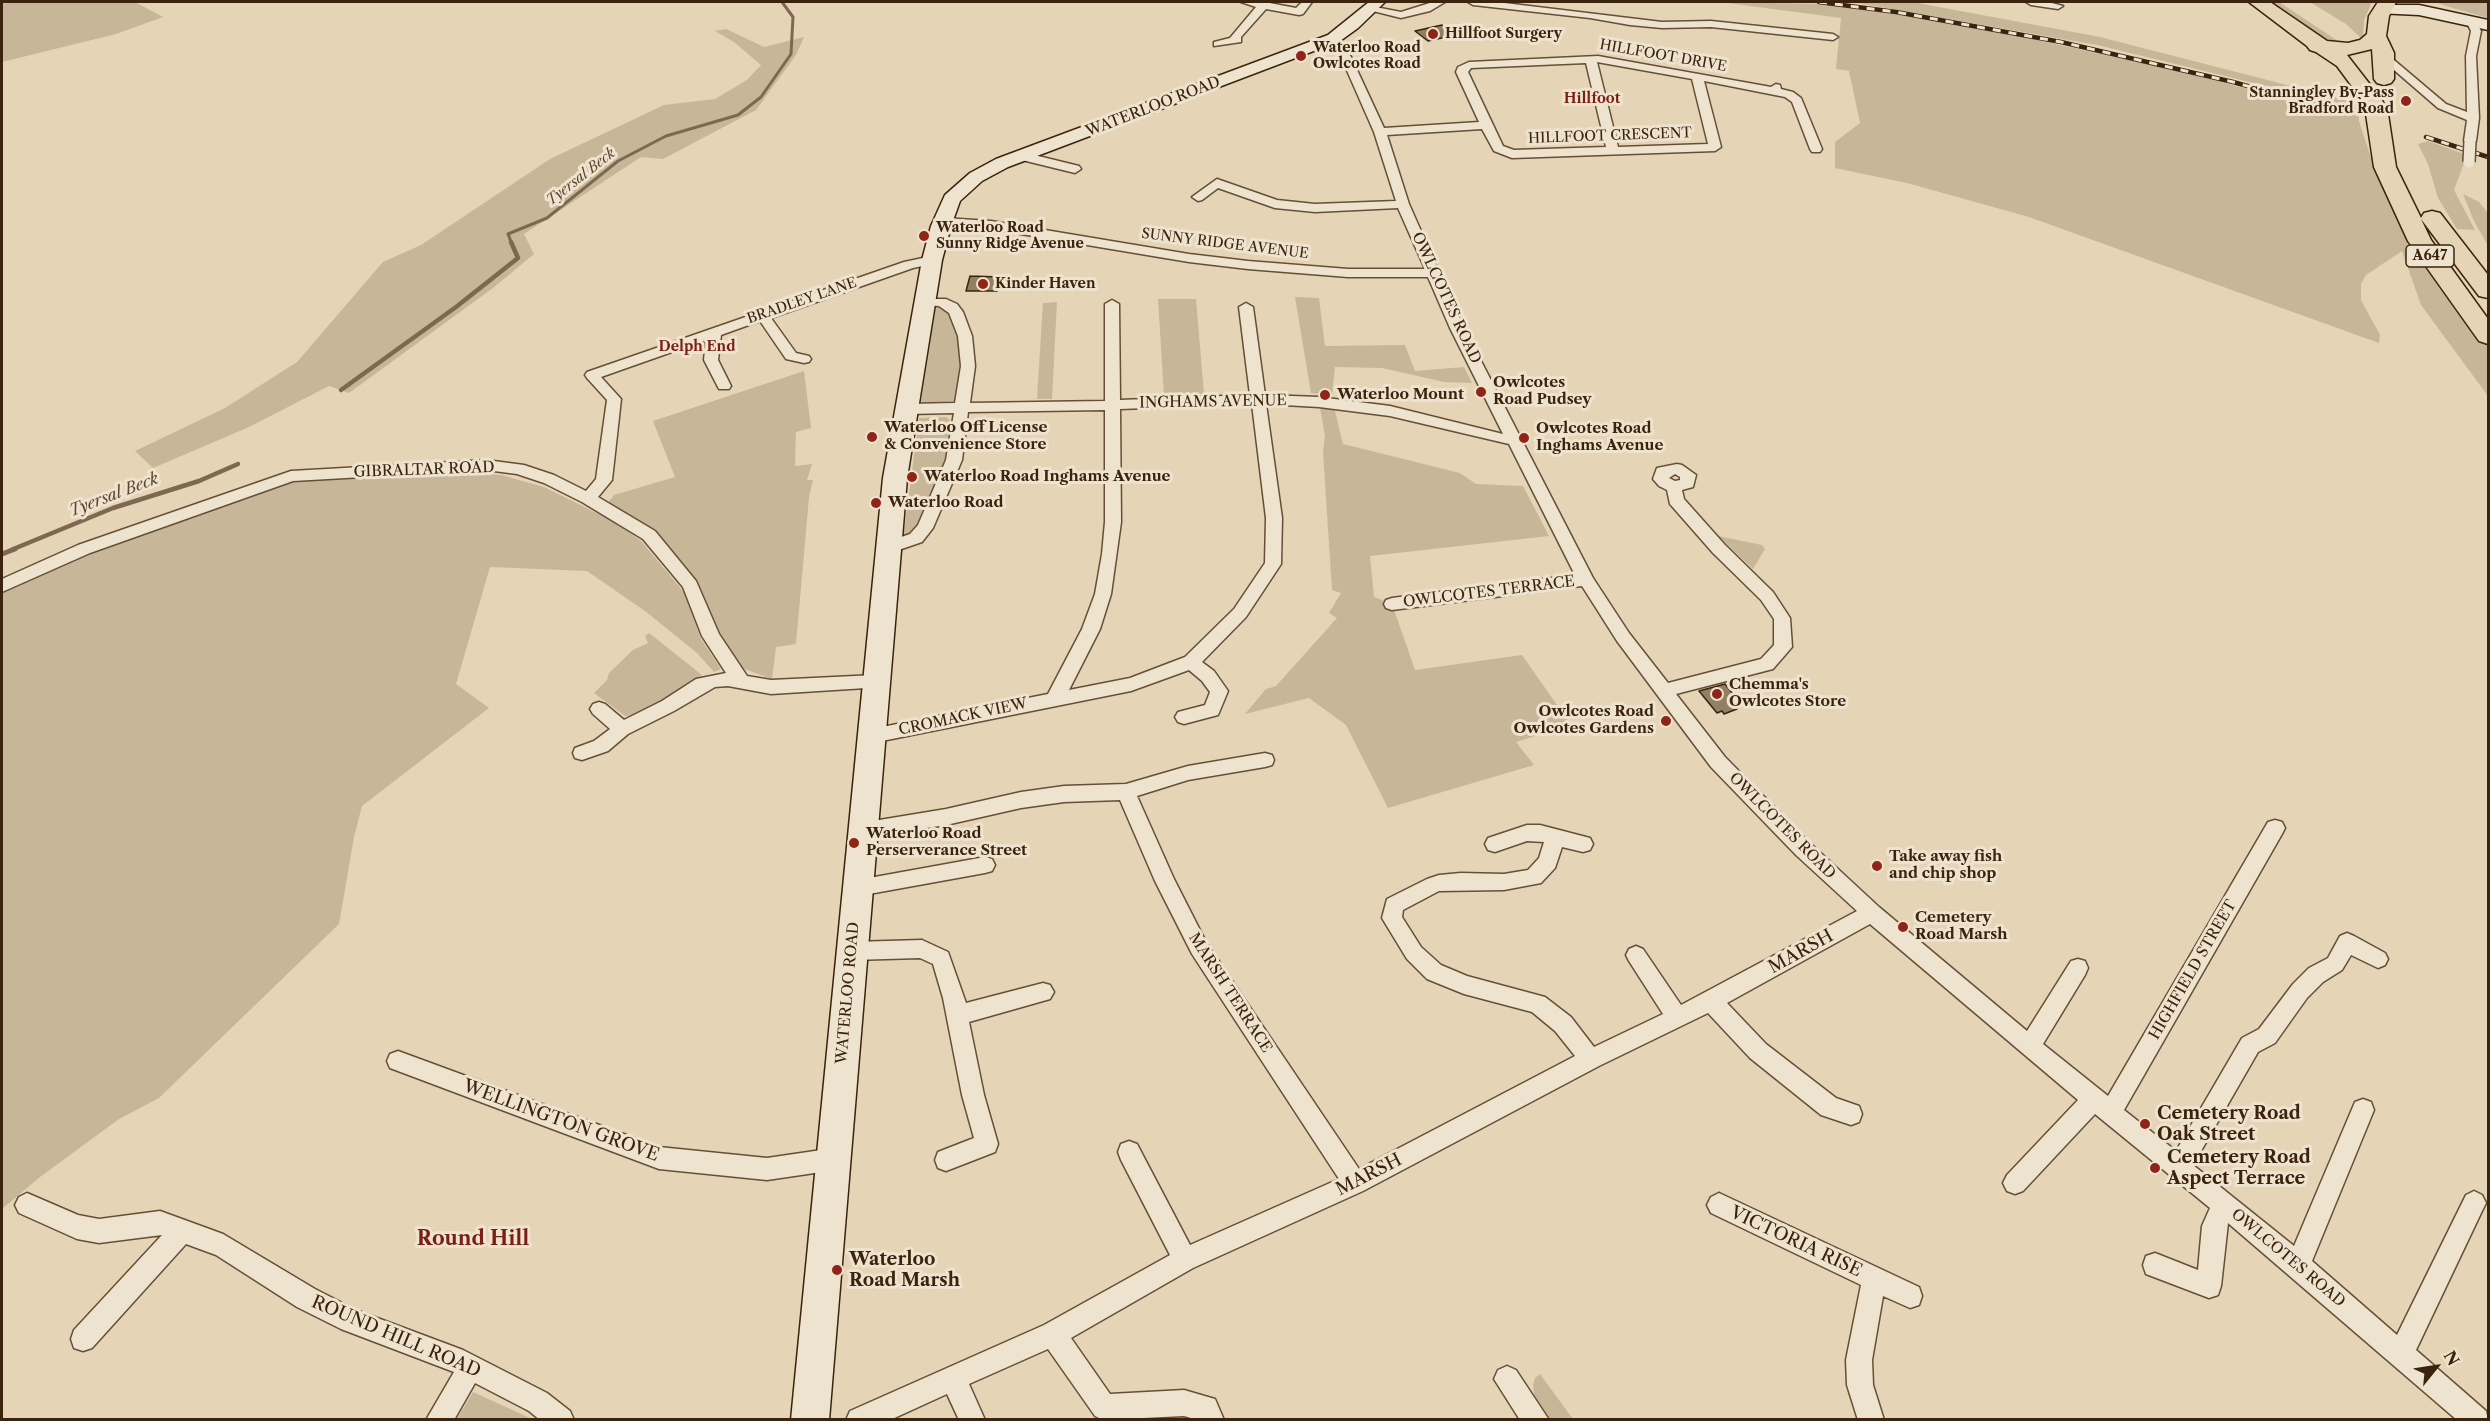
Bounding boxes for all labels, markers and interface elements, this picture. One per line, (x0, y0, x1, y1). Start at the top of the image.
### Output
place label: Hillfoot Surgery (1445, 26, 1562, 42)
marker: Hillfoot Surgery (1426, 27, 1440, 41)
street label: HILLFOOT DRIVE (1598, 37, 1728, 75)
place label: Waterloo Road Owlcotes Road (1313, 40, 1421, 72)
marker: Waterloo Road Owlcotes Road (1294, 49, 1308, 63)
street label: WATERLOO ROAD (1083, 73, 1223, 141)
place label: Stanningley By-Pass Bradford Road (2249, 85, 2394, 118)
district label: Hillfoot (1564, 91, 1620, 107)
marker: Stanningley By-Pass Bradford Road (2399, 94, 2413, 108)
street label: HILLFOOT CRESCENT (1528, 125, 1692, 147)
water label: Tyersal Beck (543, 145, 619, 209)
place label: Waterloo Road Sunny Ridge Avenue (936, 220, 1084, 252)
street label: SUNNY RIDGE AVENUE (1140, 225, 1310, 263)
marker: Waterloo Road Sunny Ridge Avenue (917, 229, 931, 243)
street label: OWLCOTES ROAD (1408, 229, 1484, 367)
road number: A647 (2406, 245, 2454, 267)
street label: BRADLEY LANE (745, 274, 859, 328)
place label: Kinder Haven (995, 276, 1095, 292)
marker: Kinder Haven (976, 277, 990, 291)
district label: Delph End (658, 339, 736, 355)
place label: Owlcotes Road Pudsey (1493, 374, 1591, 409)
marker: Owlcotes Road Pudsey (1474, 385, 1488, 399)
place label: Waterloo Mount (1337, 386, 1464, 404)
marker: Waterloo Mount (1318, 388, 1332, 402)
street label: INGHAMS AVENUE (1139, 392, 1287, 412)
place label: Waterloo Off License & Convenience Store (884, 419, 1047, 454)
place label: Owlcotes Road Inghams Avenue (1536, 420, 1663, 455)
marker: Waterloo Off License & Convenience Store (865, 430, 879, 444)
marker: Owlcotes Road Inghams Avenue (1517, 431, 1531, 445)
street label: GIBRALTAR ROAD (353, 459, 495, 481)
place label: Waterloo Road Inghams Avenue (924, 468, 1171, 486)
water label: Tyersal Beck (67, 469, 161, 521)
marker: Waterloo Road Inghams Avenue (905, 470, 919, 484)
place label: Waterloo Road (888, 494, 1003, 512)
marker: Waterloo Road (869, 496, 883, 510)
street label: OWLCOTES TERRACE (1402, 573, 1576, 611)
place label: Chemma's Owlcotes Store (1729, 676, 1846, 711)
marker: Chemma's Owlcotes Store (1710, 687, 1724, 701)
street label: CROMACK VIEW (897, 695, 1029, 739)
place label: Owlcotes Road Owlcotes Gardens (1513, 703, 1654, 738)
marker: Owlcotes Road Owlcotes Gardens (1659, 714, 1673, 728)
street label: OWLCOTES ROAD (1725, 769, 1839, 883)
place label: Waterloo Road Perserverance Street (866, 825, 1027, 860)
marker: Waterloo Road Perserverance Street (847, 836, 861, 850)
place label: Take away fish and chip shop (1889, 848, 2002, 883)
marker: Take away fish and chip shop (1870, 859, 1884, 873)
street label: HIGHFIELD STREET (2146, 897, 2240, 1043)
place label: Cemetery Road Marsh (1915, 909, 2007, 944)
marker: Cemetery Road Marsh (1896, 920, 1910, 934)
street label: WATERLOO ROAD (833, 921, 863, 1065)
street label: MARSH (1765, 925, 1837, 979)
street label: MARSH TERRACE (1185, 930, 1275, 1056)
street label: WELLINGTON GROVE (460, 1075, 662, 1167)
place label: Cemetery Road Oak Street (2157, 1103, 2301, 1146)
marker: Cemetery Road Oak Street (2138, 1117, 2152, 1131)
place label: Cemetery Road Aspect Terrace (2167, 1147, 2311, 1190)
street label: MARSH (1333, 1149, 1405, 1201)
marker: Cemetery Road Aspect Terrace (2148, 1161, 2162, 1175)
street label: VICTORIA RISE (1727, 1202, 1865, 1282)
street label: OWLCOTES ROAD (2227, 1205, 2349, 1311)
district label: Round Hill (417, 1227, 529, 1251)
place label: Waterloo Road Marsh (849, 1249, 960, 1292)
marker: Waterloo Road Marsh (830, 1263, 844, 1277)
street label: ROUND HILL ROAD (308, 1292, 484, 1382)
north arrow (2406, 1337, 2466, 1397)
text: N (2439, 1347, 2464, 1369)

